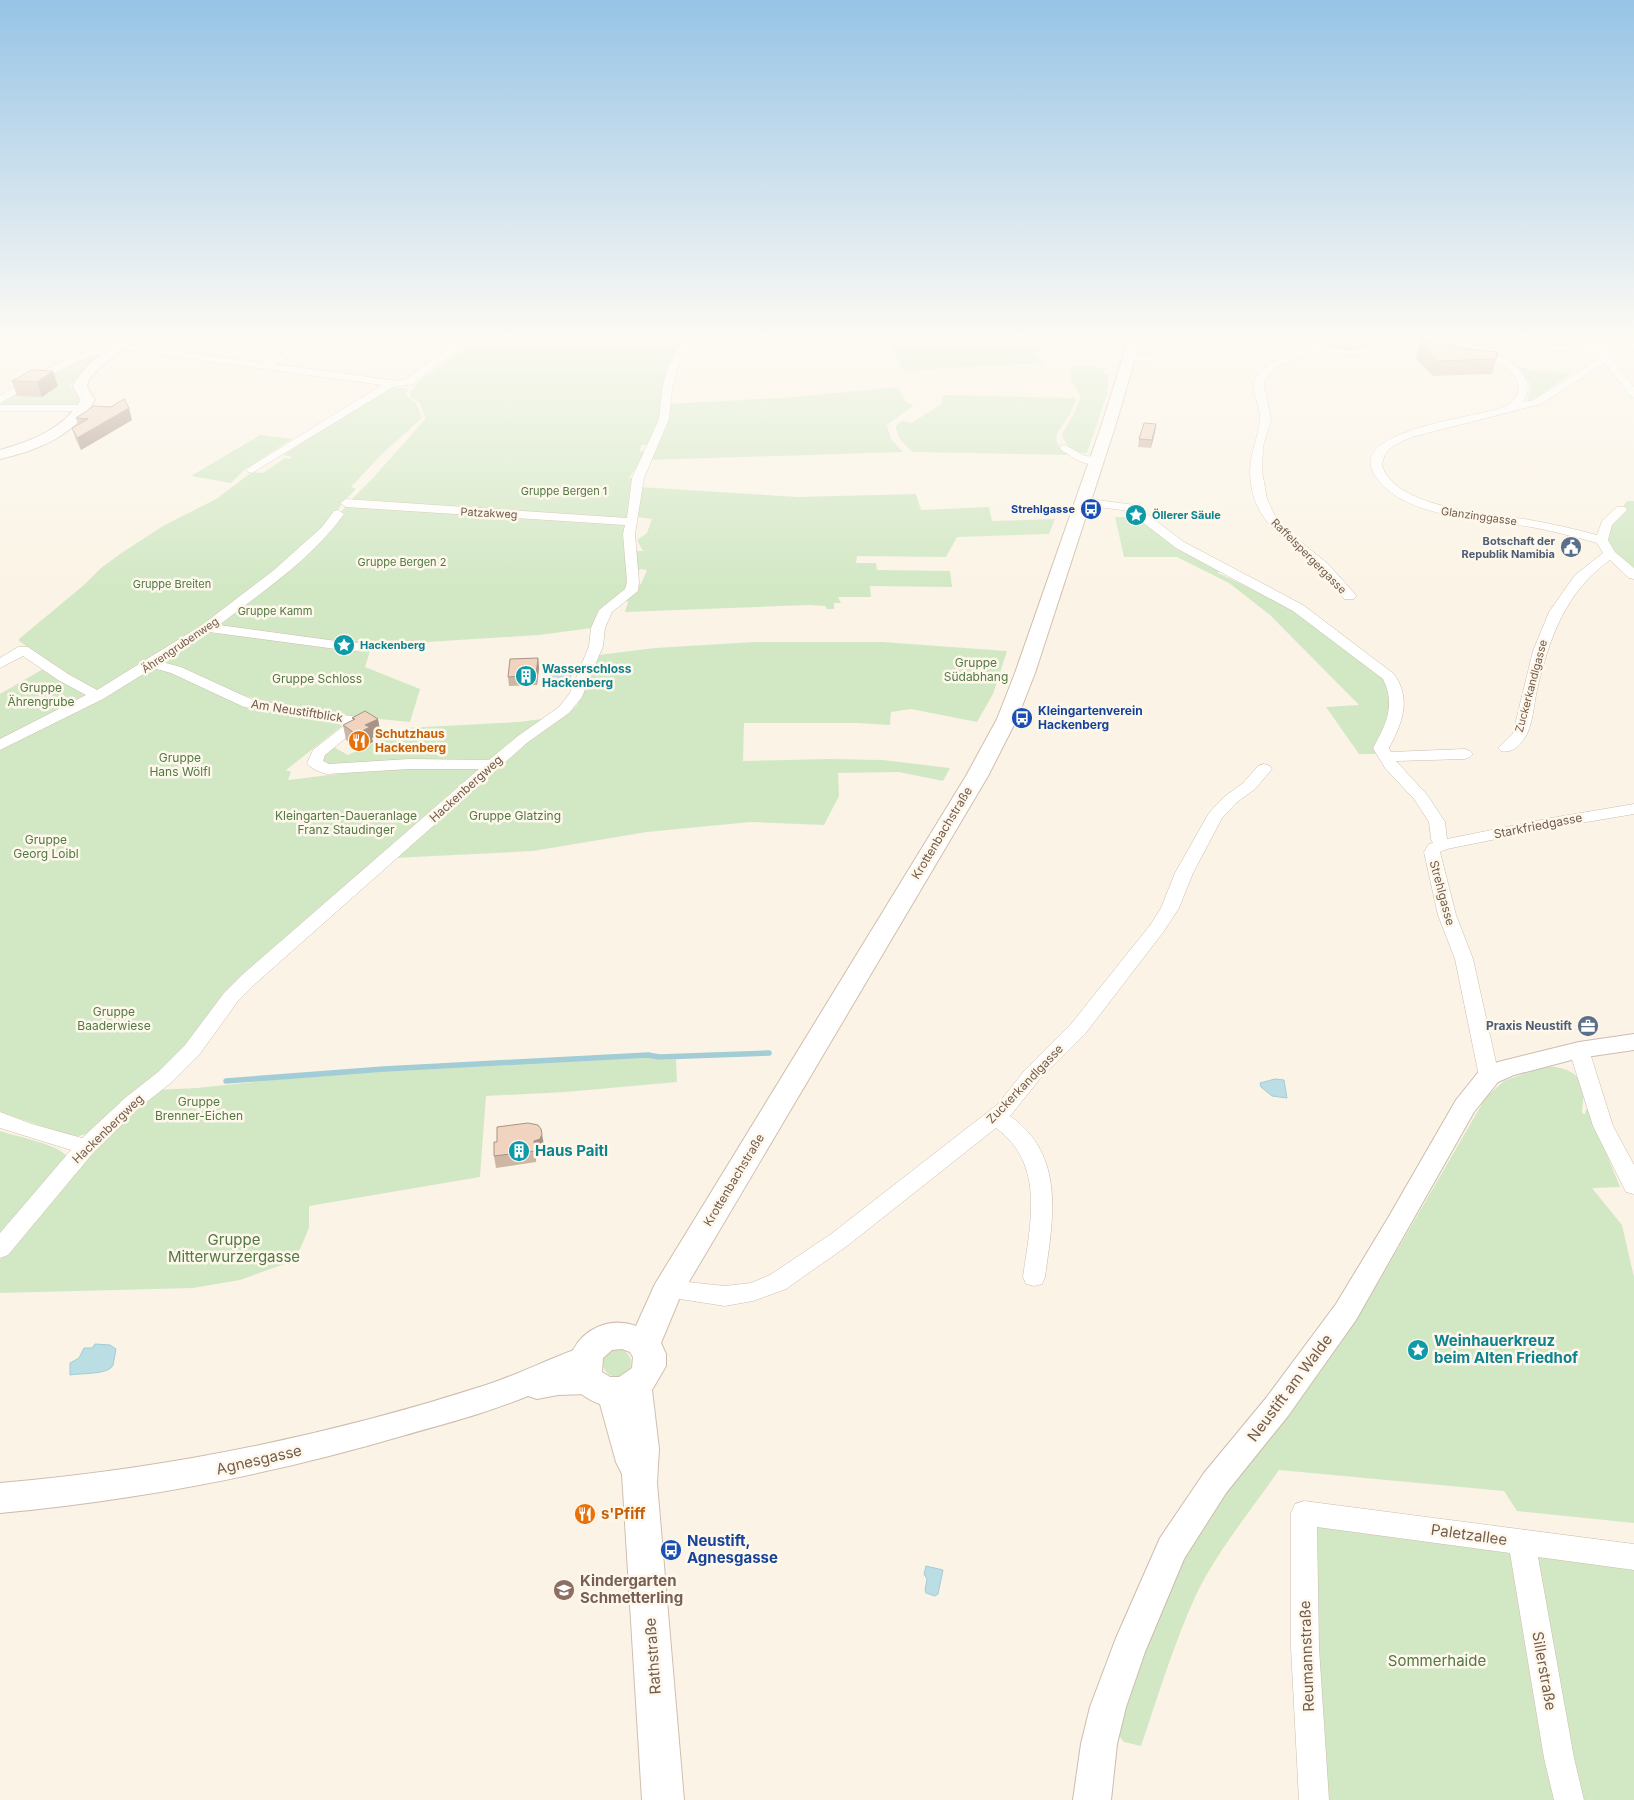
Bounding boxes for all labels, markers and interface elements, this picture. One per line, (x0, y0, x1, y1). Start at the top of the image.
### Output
park label: Gruppe Bergen 1 (521, 484, 607, 498)
bus stop icon: Strehlgasse (1079, 497, 1103, 521)
place label: Strehlgasse (1011, 502, 1075, 516)
place icon: Öllerer Säule (1124, 503, 1148, 527)
street label: Glanzinggasse (1440, 504, 1518, 528)
street label: Patzakweg (460, 505, 518, 521)
place label: Öllerer Säule (1152, 508, 1221, 522)
street label: Raffelspergergasse (1268, 515, 1350, 597)
place label: Botschaft der Republik Namibia (1462, 534, 1556, 561)
public building icon: Botschaft der Republik Namibia (1559, 535, 1583, 559)
park label: Gruppe Bergen 2 (358, 555, 446, 569)
park label: Gruppe Breiten (133, 577, 211, 591)
park label: Gruppe Kamm (238, 604, 312, 618)
street label: Ährengrubenweg (139, 614, 221, 676)
place icon: Hackenberg (332, 633, 356, 657)
place label: Hackenberg (360, 638, 425, 652)
street label: Zuckerkandlgasse (1512, 638, 1550, 734)
park label: Gruppe Südabhang (944, 655, 1008, 684)
place label: Wasserschloss Hackenberg (542, 661, 632, 690)
building icon: Wasserschloss Hackenberg (514, 664, 538, 688)
park label: Gruppe Schloss (272, 671, 362, 686)
park label: Gruppe Ährengrube (7, 680, 75, 709)
street label: Am Neustiftblick (250, 696, 345, 725)
place label: Kleingartenverein Hackenberg (1038, 703, 1143, 732)
bus stop icon: Kleingartenverein Hackenberg (1010, 706, 1034, 730)
place label: Schutzhaus Hackenberg (375, 726, 446, 755)
restaurant icon: Schutzhaus Hackenberg (347, 729, 371, 753)
park label: Gruppe Hans Wölfl (149, 750, 211, 779)
street label: Hackenbergweg (426, 752, 505, 825)
street label: Krottenbachstraße (908, 784, 975, 882)
park label: Kleingarten-Daueranlage Franz Staudinger (275, 808, 417, 837)
park label: Gruppe Glatzing (469, 808, 561, 823)
street label: Starkfriedgasse (1492, 810, 1583, 841)
park label: Gruppe Georg Loibl (13, 832, 79, 861)
street label: Strehlgasse (1427, 859, 1458, 927)
park label: Gruppe Baaderwiese (77, 1004, 151, 1033)
office icon: Praxis Neustift (1576, 1014, 1600, 1038)
place label: Praxis Neustift (1486, 1018, 1573, 1033)
street label: Zuckerkandlgasse (983, 1041, 1066, 1126)
street label: Hackenbergweg (69, 1091, 146, 1166)
park label: Gruppe Brenner-Eichen (155, 1094, 243, 1123)
street label: Krottenbachstraße (700, 1131, 767, 1229)
building icon: Haus Paitl (507, 1139, 531, 1163)
place label: Haus Paitl (535, 1141, 608, 1160)
park label: Gruppe Mitterwurzergasse (168, 1230, 300, 1266)
street label: Neustift am Walde (1243, 1330, 1336, 1445)
place label: Weinhauerkreuz beim Alten Friedhof (1434, 1331, 1578, 1367)
place icon: Weinhauerkreuz beim Alten Friedhof (1406, 1338, 1430, 1362)
street label: Agnesgasse (214, 1440, 304, 1479)
restaurant icon: s'Pfiff (573, 1502, 597, 1526)
place label: s'Pfiff (601, 1504, 646, 1523)
street label: Paletzallee (1430, 1520, 1508, 1549)
place label: Neustift, Agnesgasse (687, 1531, 778, 1567)
bus stop icon: Neustift, Agnesgasse (659, 1538, 683, 1562)
place label: Kindergarten Schmetterling (580, 1571, 683, 1607)
school or university icon: Kindergarten Schmetterling (552, 1578, 576, 1602)
street label: Reumannstraße (1295, 1600, 1318, 1712)
street label: Rathstraße (640, 1617, 665, 1695)
street label: Sillerstraße (1528, 1630, 1561, 1712)
park label: Sommerhaide (1388, 1651, 1486, 1670)

